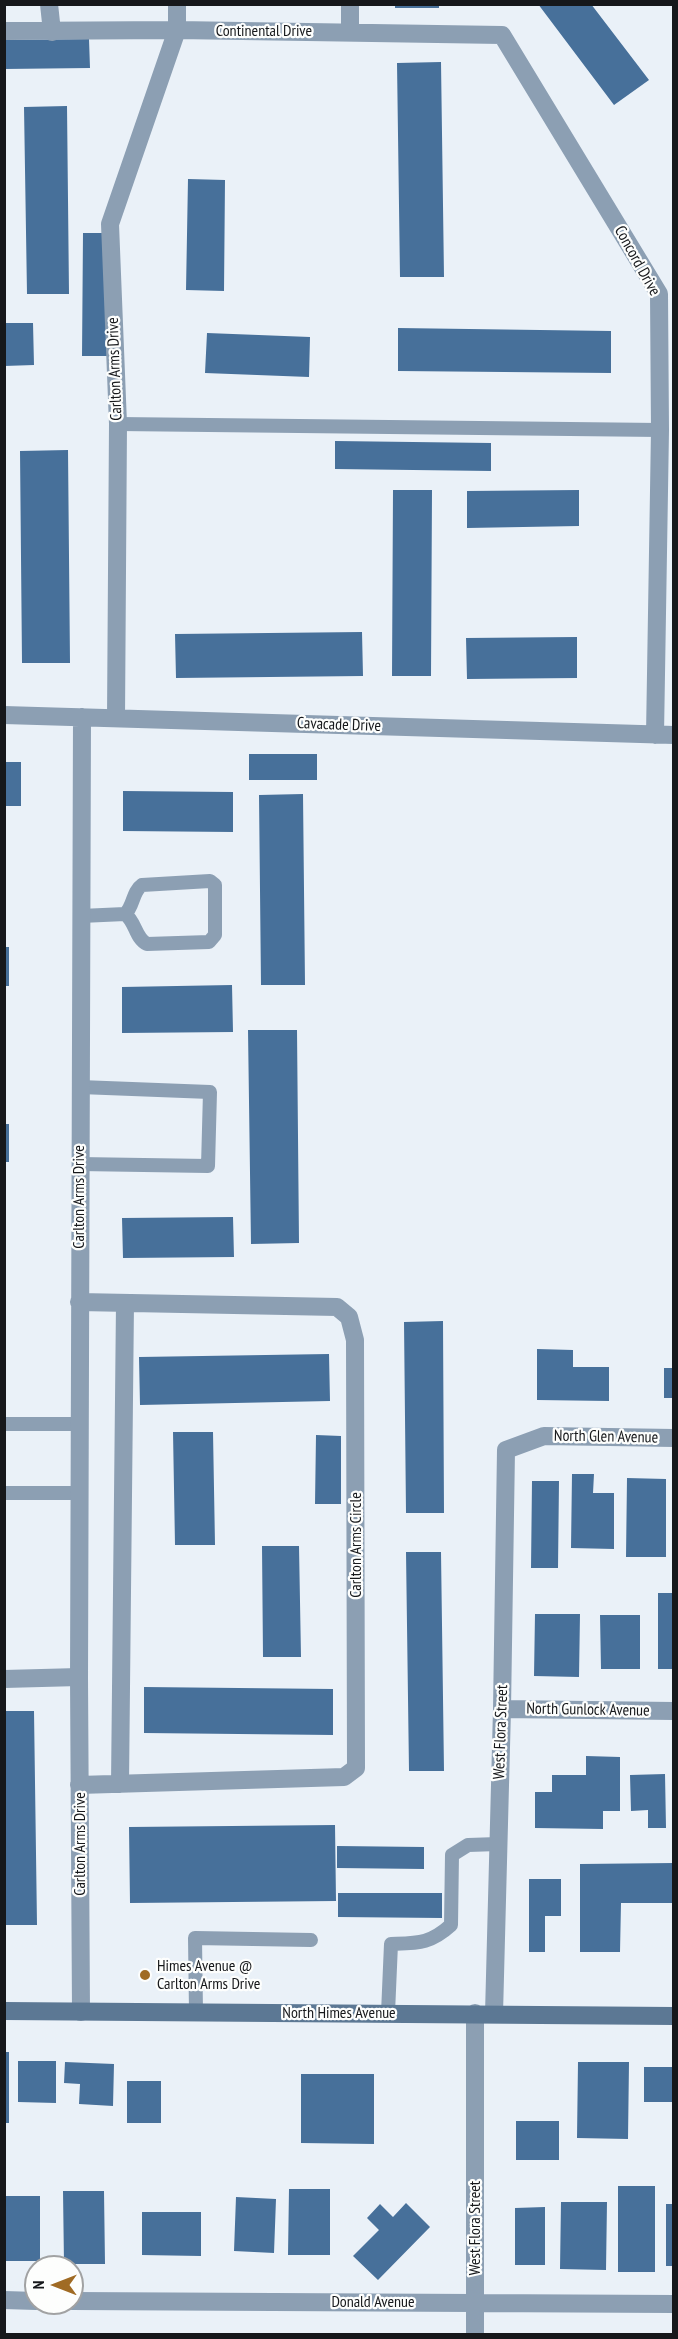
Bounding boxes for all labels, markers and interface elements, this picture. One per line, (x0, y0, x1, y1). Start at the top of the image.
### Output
street label: Continental Drive (216, 21, 312, 41)
street label: Concord Drive (610, 223, 664, 299)
street label: Carlton Arms Drive (104, 317, 126, 421)
street label: Cavacade Drive (297, 714, 381, 736)
street label: Carlton Arms Drive (69, 1145, 89, 1249)
street label: North Glen Avenue (554, 1426, 658, 1448)
street label: Carlton Arms Circle (346, 1492, 366, 1598)
street label: West Flora Street (490, 1684, 512, 1780)
street label: North Gunlock Avenue (526, 1699, 650, 1721)
street label: Carlton Arms Drive (70, 1792, 90, 1896)
place label: Himes Avenue @ Carlton Arms Drive (157, 1956, 260, 1994)
marker: Himes Avenue @ Carlton Arms Drive (138, 1968, 152, 1982)
street label: North Himes Avenue (282, 2003, 396, 2023)
street label: West Flora Street (465, 2181, 485, 2275)
north arrow (24, 2255, 84, 2315)
text: N (28, 2281, 48, 2289)
street label: Donald Avenue (331, 2292, 415, 2312)

